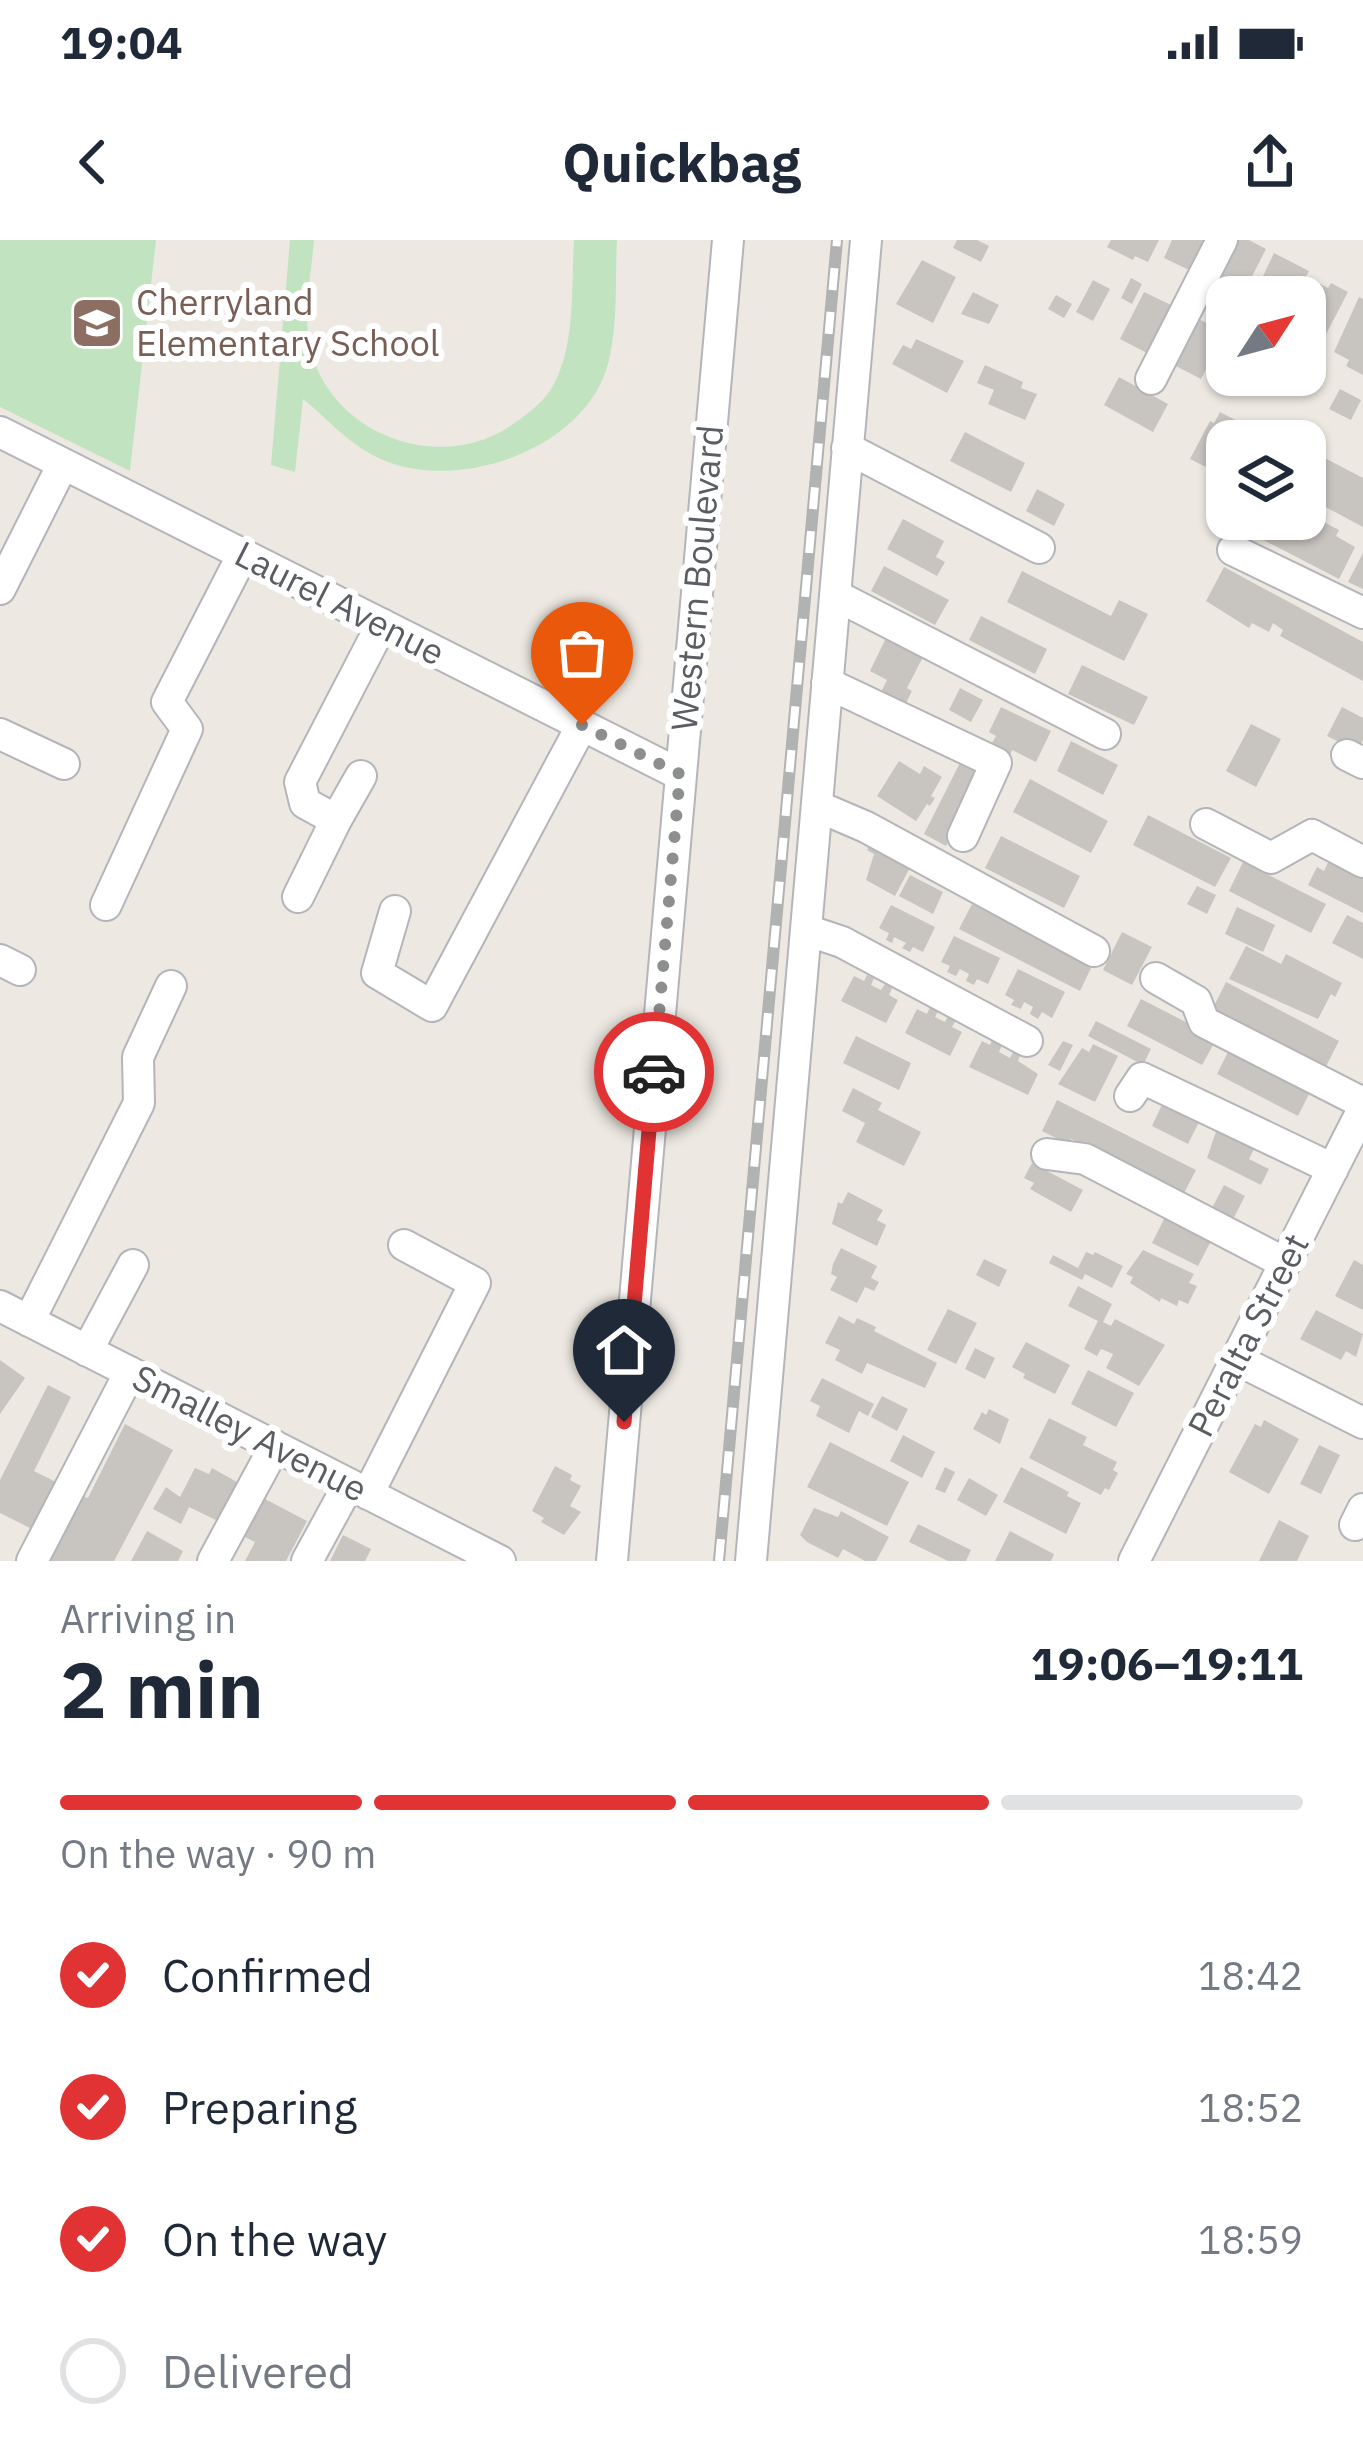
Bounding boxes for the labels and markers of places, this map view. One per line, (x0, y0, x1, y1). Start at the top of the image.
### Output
place label: Cherryland Elementary School (136, 278, 440, 366)
school or university icon: Cherryland Elementary School (69, 295, 125, 351)
pin (531, 602, 633, 725)
pin (573, 1299, 675, 1422)

